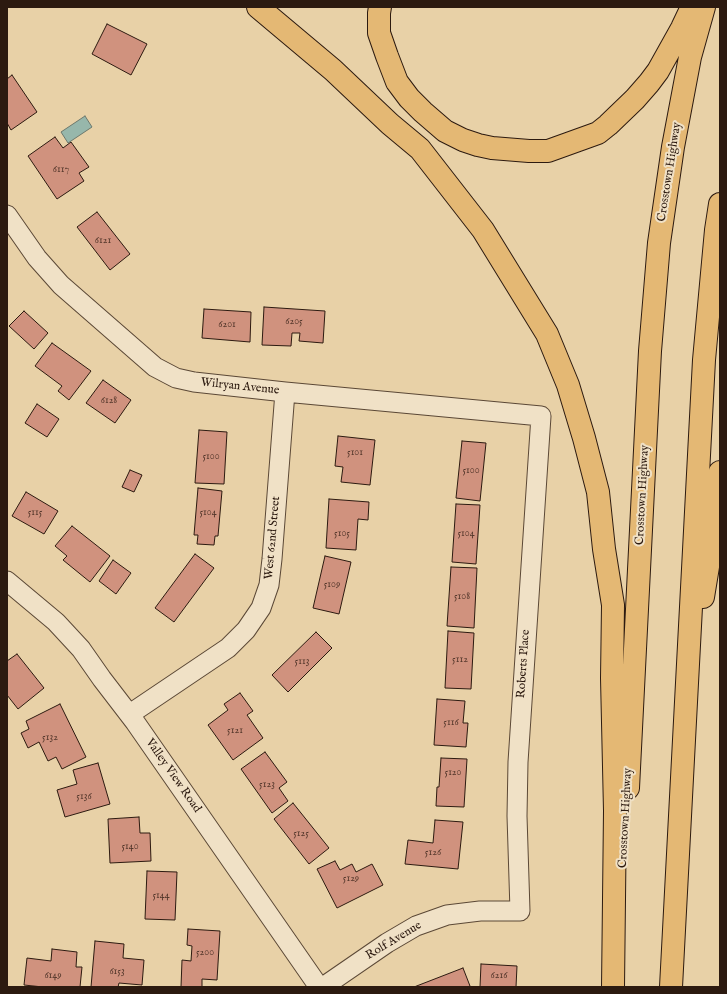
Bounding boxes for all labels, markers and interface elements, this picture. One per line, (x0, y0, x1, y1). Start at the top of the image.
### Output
street label: Crosstown Highway (655, 121, 685, 223)
house number: 6117 (53, 164, 69, 176)
house number: 6121 (95, 235, 111, 247)
house number: 6205 (285, 316, 303, 328)
house number: 6201 (218, 319, 236, 331)
street label: Wilryan Avenue (200, 376, 280, 398)
house number: 6128 (101, 395, 117, 407)
street label: Crosstown Highway (633, 445, 653, 545)
house number: 5101 (347, 447, 363, 459)
house number: 5100 (202, 451, 220, 463)
house number: 5100 (462, 465, 480, 477)
street label: West 62nd Street (262, 496, 284, 580)
house number: 5115 (28, 507, 42, 519)
house number: 5104 (199, 507, 217, 519)
house number: 5105 (334, 528, 350, 540)
house number: 5104 (457, 528, 475, 540)
house number: 5109 (324, 579, 340, 591)
house number: 5108 (454, 591, 470, 603)
street label: Roberts Place (514, 629, 534, 699)
house number: 5112 (452, 654, 468, 666)
house number: 5113 (295, 656, 309, 668)
house number: 5116 (443, 717, 459, 729)
house number: 5121 (227, 725, 243, 737)
house number: 5132 (42, 732, 58, 744)
street label: Valley View Road (142, 736, 204, 816)
house number: 5120 (445, 767, 461, 779)
street label: Crosstown Highway (616, 768, 636, 868)
house number: 5123 (259, 779, 275, 791)
house number: 5136 (76, 791, 92, 803)
house number: 5125 (293, 828, 309, 840)
house number: 5140 (121, 841, 139, 853)
house number: 5126 (425, 847, 441, 859)
house number: 5129 (343, 873, 359, 885)
house number: 5144 (152, 890, 170, 902)
street label: Rolf Avenue (364, 919, 424, 963)
house number: 5200 (196, 947, 214, 959)
house number: 6153 (109, 966, 125, 978)
house number: 6149 (44, 970, 62, 982)
house number: 6216 (491, 970, 507, 982)

